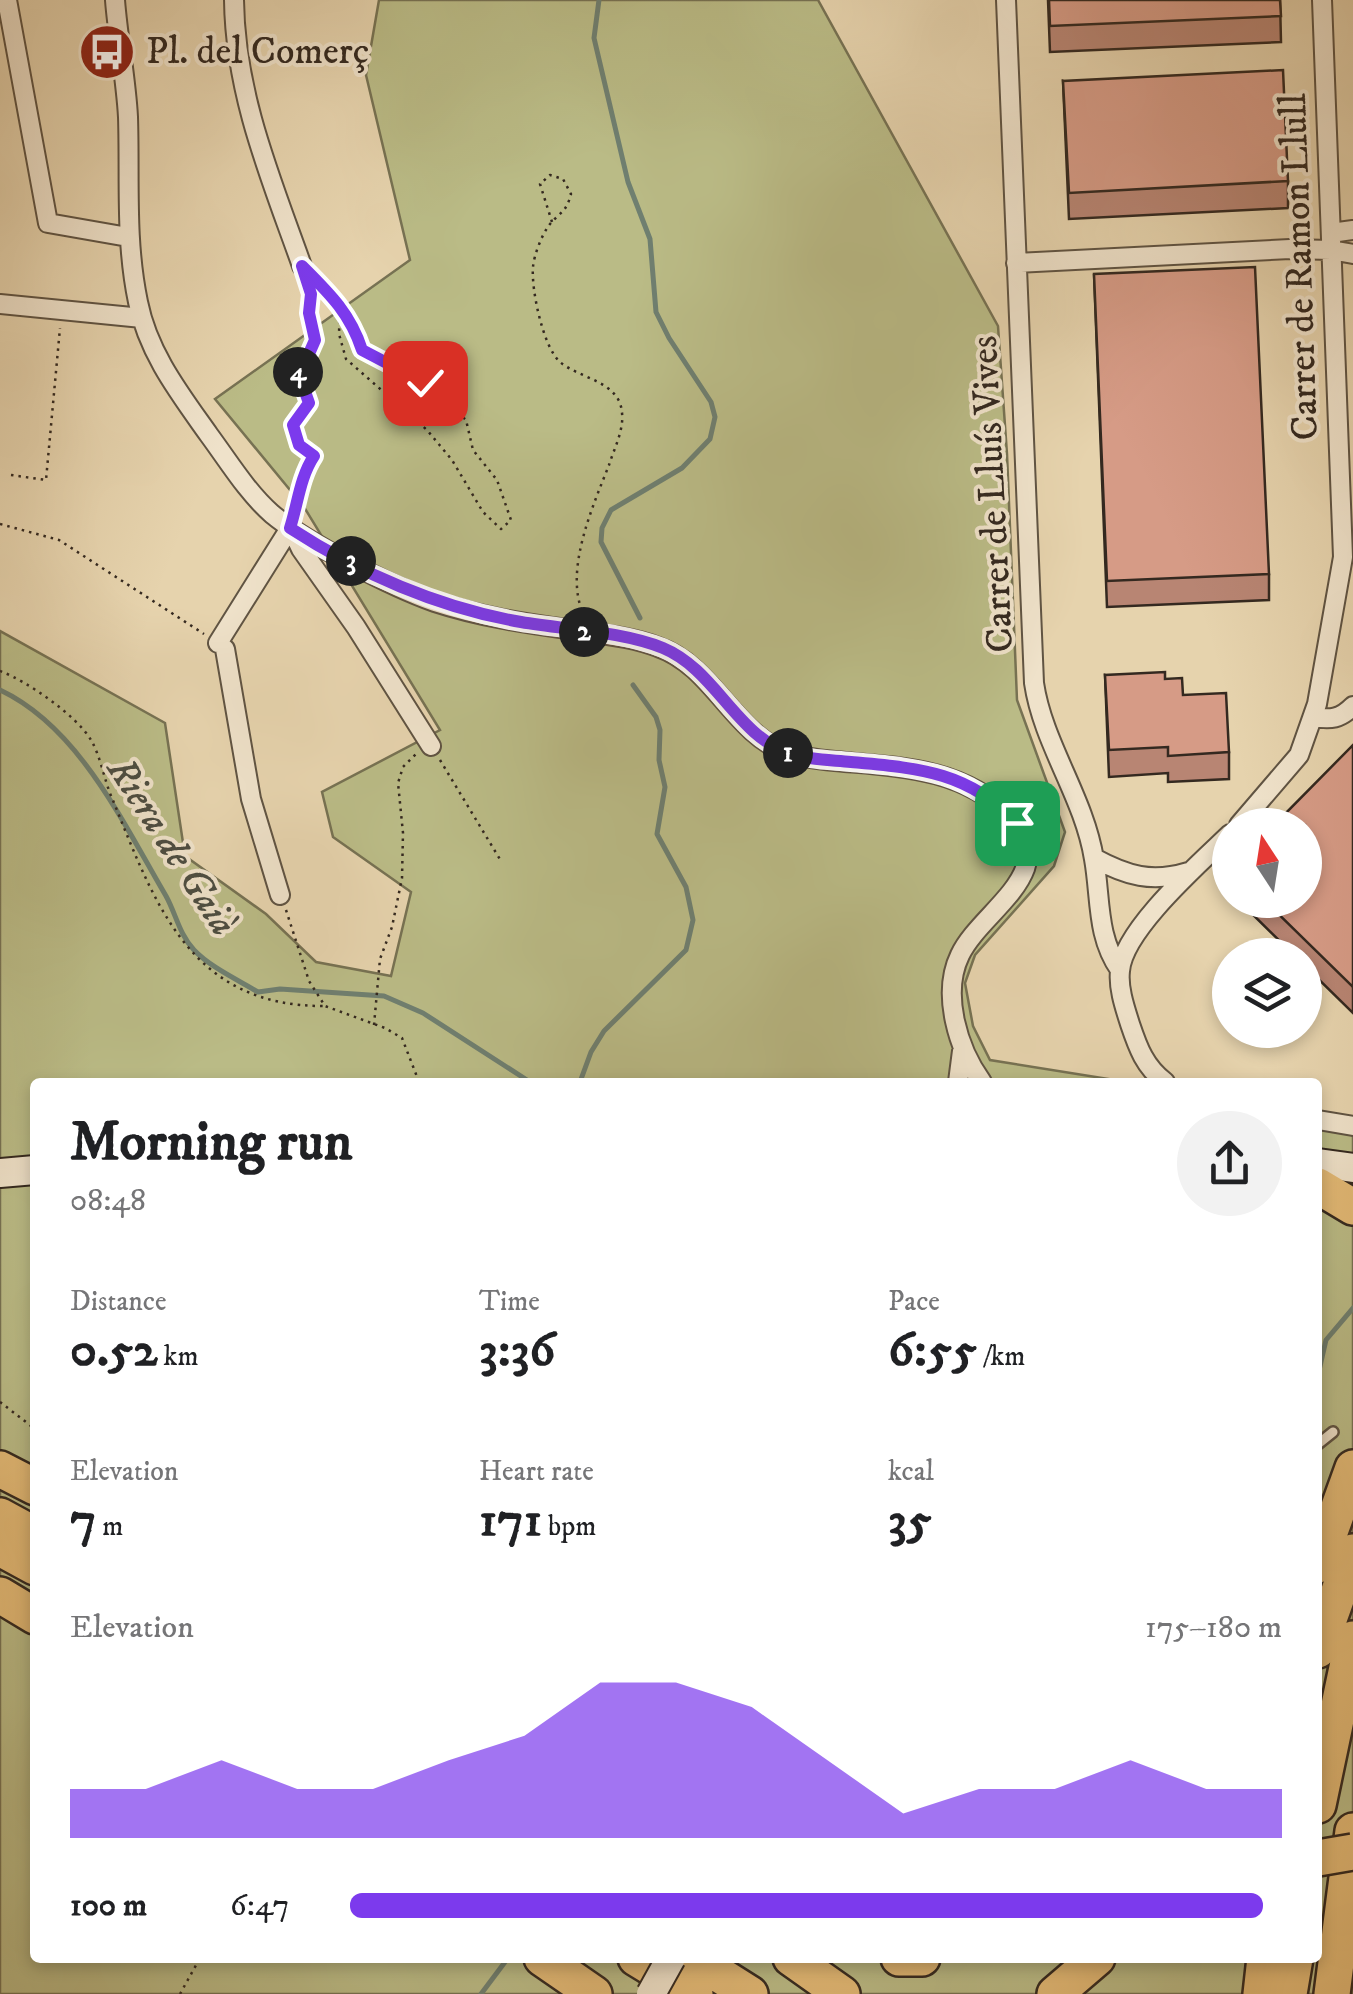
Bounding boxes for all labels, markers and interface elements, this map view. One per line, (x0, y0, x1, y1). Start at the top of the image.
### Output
bus stop icon: Pl. del Comerç (77, 22, 137, 82)
place label: Pl. del Comerç (146, 28, 369, 76)
street label: Carrer de Ramon Llull (1270, 92, 1330, 441)
street label: Carrer de Lluís Vives (961, 334, 1025, 654)
pin (383, 341, 468, 426)
pin: 4 (273, 347, 323, 397)
text: 4 (290, 354, 306, 389)
icon: check (398, 356, 453, 411)
pin: 3 (326, 536, 376, 586)
text: 3 (346, 543, 356, 578)
pin: 2 (559, 607, 609, 657)
text: 2 (577, 614, 591, 649)
pin: 1 (763, 728, 813, 778)
text: 1 (783, 735, 793, 770)
water label: Riera de Gaià (94, 747, 247, 946)
pin (975, 781, 1060, 866)
icon: arrive (990, 796, 1045, 851)
north arrow (1212, 808, 1322, 918)
map controls (1212, 808, 1322, 1048)
button: layers (1212, 938, 1322, 1048)
text: Morning run (70, 1109, 352, 1178)
button: share (1177, 1111, 1282, 1216)
text: 08:48 (70, 1181, 146, 1221)
text: Distance (70, 1284, 166, 1319)
text: Time (479, 1284, 540, 1319)
text: Pace (888, 1284, 940, 1319)
text: 0.52 (70, 1319, 158, 1382)
text: 3:36 (479, 1319, 555, 1382)
text: 6:55 (888, 1319, 977, 1382)
text: km (158, 1339, 199, 1374)
text: /km (977, 1339, 1025, 1374)
text: Elevation (70, 1454, 178, 1489)
text: Heart rate (479, 1454, 594, 1489)
text: kcal (888, 1454, 934, 1489)
text: 7 (70, 1489, 96, 1552)
text: 171 (479, 1489, 542, 1552)
text: 35 (888, 1489, 932, 1552)
text: m (96, 1509, 123, 1544)
text: bpm (542, 1509, 596, 1544)
text: Elevation (70, 1608, 194, 1648)
text: 175–180 m (1145, 1608, 1282, 1648)
text: 100 m (70, 1886, 147, 1926)
text: 6:47 (230, 1886, 289, 1926)

